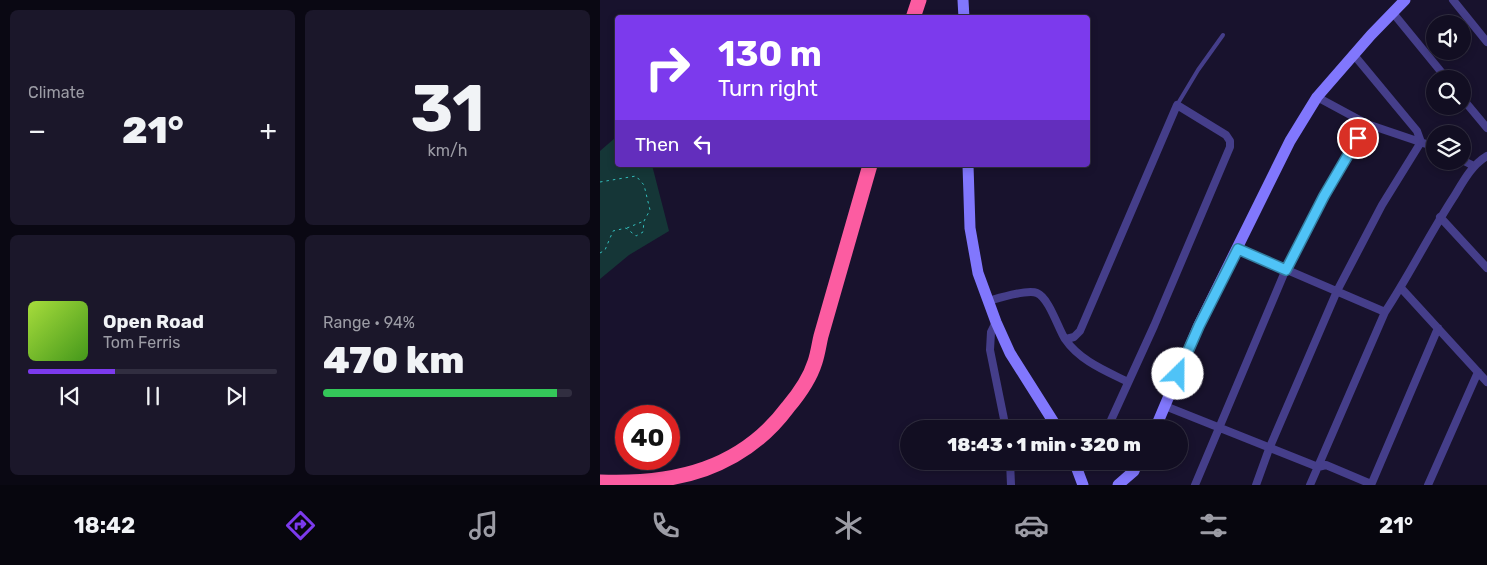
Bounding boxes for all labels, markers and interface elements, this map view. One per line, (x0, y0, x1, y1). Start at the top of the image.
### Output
map controls (1426, 15, 1471, 170)
button: sound (1426, 15, 1471, 60)
text: 130 m (718, 33, 822, 75)
icon: right (635, 35, 700, 100)
text: 31 (410, 70, 485, 147)
button: search (1426, 70, 1471, 115)
text: Turn right (718, 75, 818, 102)
text: Climate (28, 83, 85, 102)
text: 21° (122, 107, 184, 153)
text: − (28, 114, 46, 147)
text: + (260, 114, 277, 147)
pin (1337, 117, 1379, 159)
icon: arrive (1344, 124, 1372, 152)
button: layers (1426, 125, 1471, 170)
icon: left (689, 130, 717, 158)
text: Then (635, 133, 679, 156)
text: km/h (428, 141, 467, 160)
text: Open Road (103, 310, 204, 333)
text: Range · 94% (323, 313, 415, 332)
text: Tom Ferris (103, 333, 180, 352)
text: 470 km (323, 337, 464, 383)
position arrow (1151, 347, 1203, 399)
icon: previous (56, 382, 84, 410)
icon: pause (139, 382, 167, 410)
icon: next (222, 382, 250, 410)
speed limit sign: 40 (615, 405, 680, 470)
text: 18:43 · 1 min · 320 m (947, 433, 1141, 456)
icon: directions (283, 508, 318, 543)
icon: music (466, 508, 501, 543)
icon: phone (648, 508, 683, 543)
icon: climate (831, 508, 866, 543)
icon: car (1014, 508, 1049, 543)
icon: filters (1196, 508, 1231, 543)
text: 18:42 (74, 512, 135, 539)
text: 21° (1379, 512, 1413, 539)

